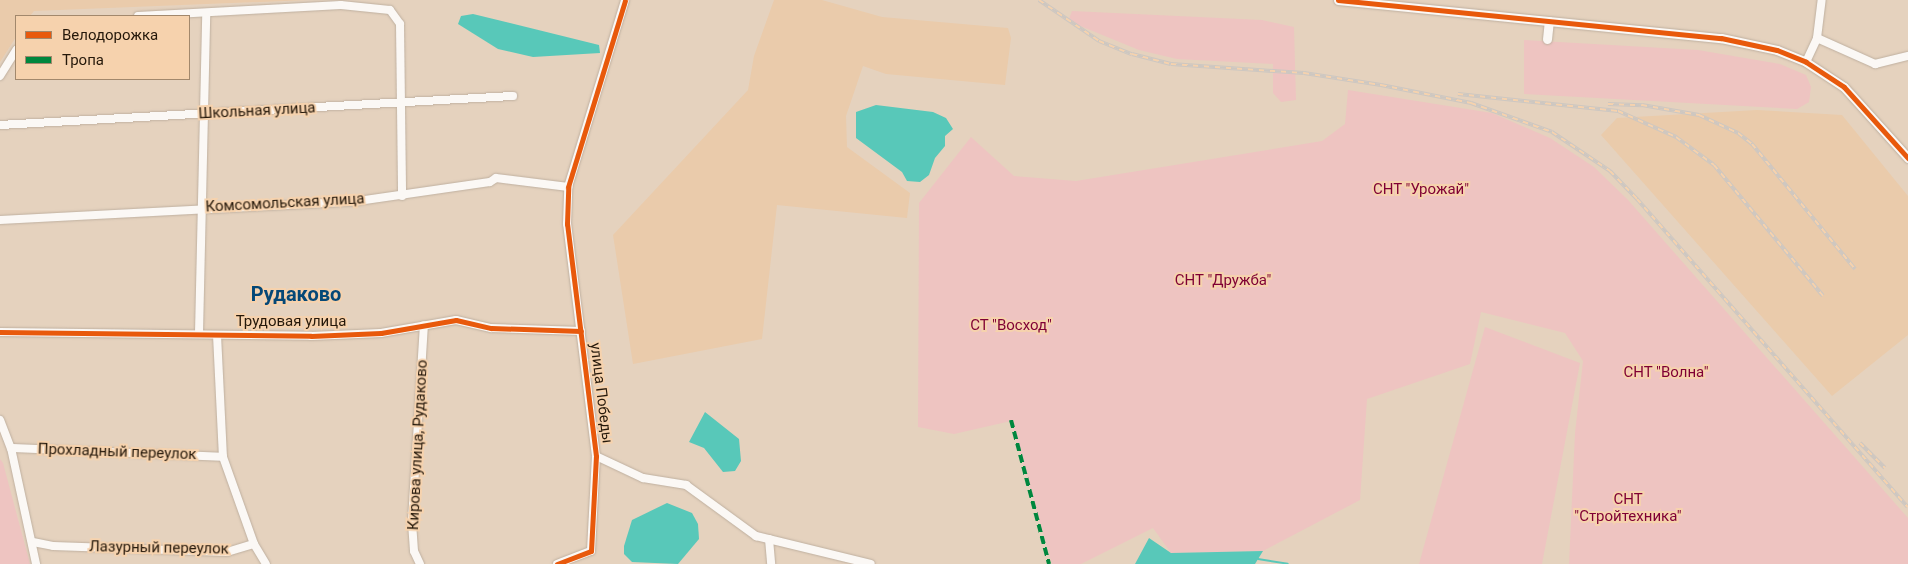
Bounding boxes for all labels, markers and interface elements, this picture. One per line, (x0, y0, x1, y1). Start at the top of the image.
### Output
legend (15, 15, 190, 80)
text: Велодорожка (62, 26, 158, 44)
text: Тропа (62, 51, 104, 69)
street label: Школьная улица (198, 99, 316, 123)
park label: СНТ "Урожай" (1373, 181, 1469, 199)
street label: Комсомольская улица (205, 190, 365, 216)
park label: СНТ "Дружба" (1175, 272, 1271, 290)
district label: Рудаково (251, 282, 341, 306)
street label: Трудовая улица (236, 313, 346, 331)
park label: СТ "Восход" (970, 317, 1052, 335)
street label: улица Победы (586, 342, 616, 444)
street label: Кирова улица, Рудаково (405, 359, 431, 531)
park label: СНТ "Волна" (1623, 364, 1709, 382)
street label: Прохладный переулок (37, 440, 197, 464)
park label: СНТ "Стройтехника" (1574, 490, 1682, 525)
street label: Лазурный переулок (89, 538, 229, 558)

